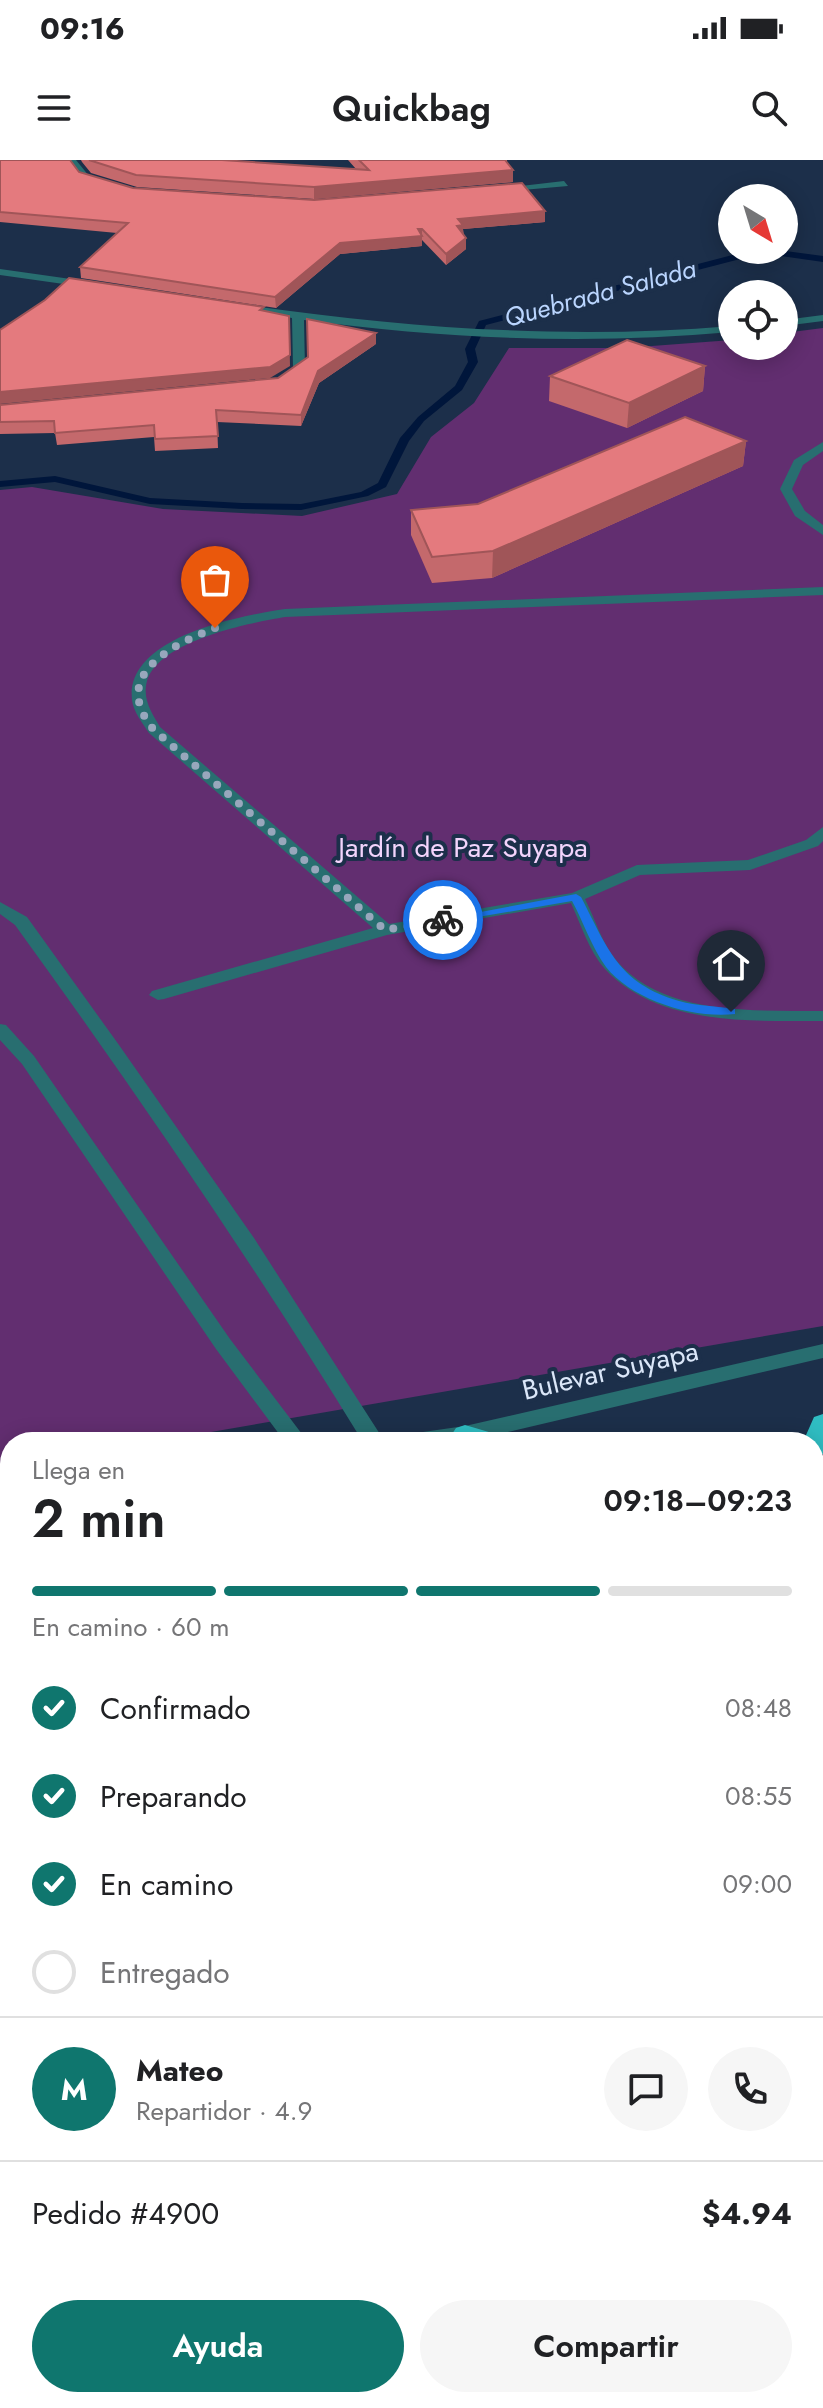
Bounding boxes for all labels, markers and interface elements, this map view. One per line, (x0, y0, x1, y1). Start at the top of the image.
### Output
text: 09:16 (40, 7, 125, 50)
text: Quickbag (332, 82, 491, 134)
icon: menu (32, 86, 76, 130)
icon: search (747, 86, 791, 130)
north arrow (718, 184, 798, 264)
map controls (718, 184, 798, 360)
water label: Quebrada Salada (500, 249, 701, 337)
button: locate (718, 280, 798, 360)
pin (181, 546, 249, 628)
icon: bag (193, 558, 237, 602)
park label: Jardín de Paz Suyapa (334, 827, 588, 868)
courier (403, 880, 483, 960)
icon: bike (421, 898, 465, 942)
pin (697, 930, 765, 1012)
icon: home (709, 942, 753, 986)
street label: Bulevar Suyapa (518, 1330, 702, 1411)
text: Llega en (32, 1451, 125, 1489)
text: 09:18–09:23 (603, 1479, 792, 1522)
text: 2 min (32, 1481, 165, 1557)
text: En camino · 60 m (32, 1608, 230, 1646)
icon: check (32, 1686, 76, 1730)
text: Confirmado (100, 1687, 251, 1730)
text: 08:48 (725, 1689, 792, 1727)
icon: check (32, 1774, 76, 1818)
text: Preparando (100, 1775, 247, 1818)
text: 08:55 (725, 1777, 792, 1815)
icon: check (32, 1862, 76, 1906)
text: En camino (100, 1863, 233, 1906)
text: 09:00 (722, 1865, 792, 1903)
text: Entregado (100, 1951, 230, 1994)
button: chat (604, 2047, 688, 2131)
button: phone (708, 2047, 792, 2131)
text: Mateo (136, 2049, 223, 2092)
text: M (61, 2068, 87, 2111)
text: Repartidor · 4.9 (136, 2092, 312, 2130)
text: Pedido #4900 (32, 2192, 219, 2235)
text: $4.94 (702, 2192, 792, 2235)
button: Ayuda (32, 2300, 404, 2392)
button: Compartir (420, 2300, 792, 2392)

